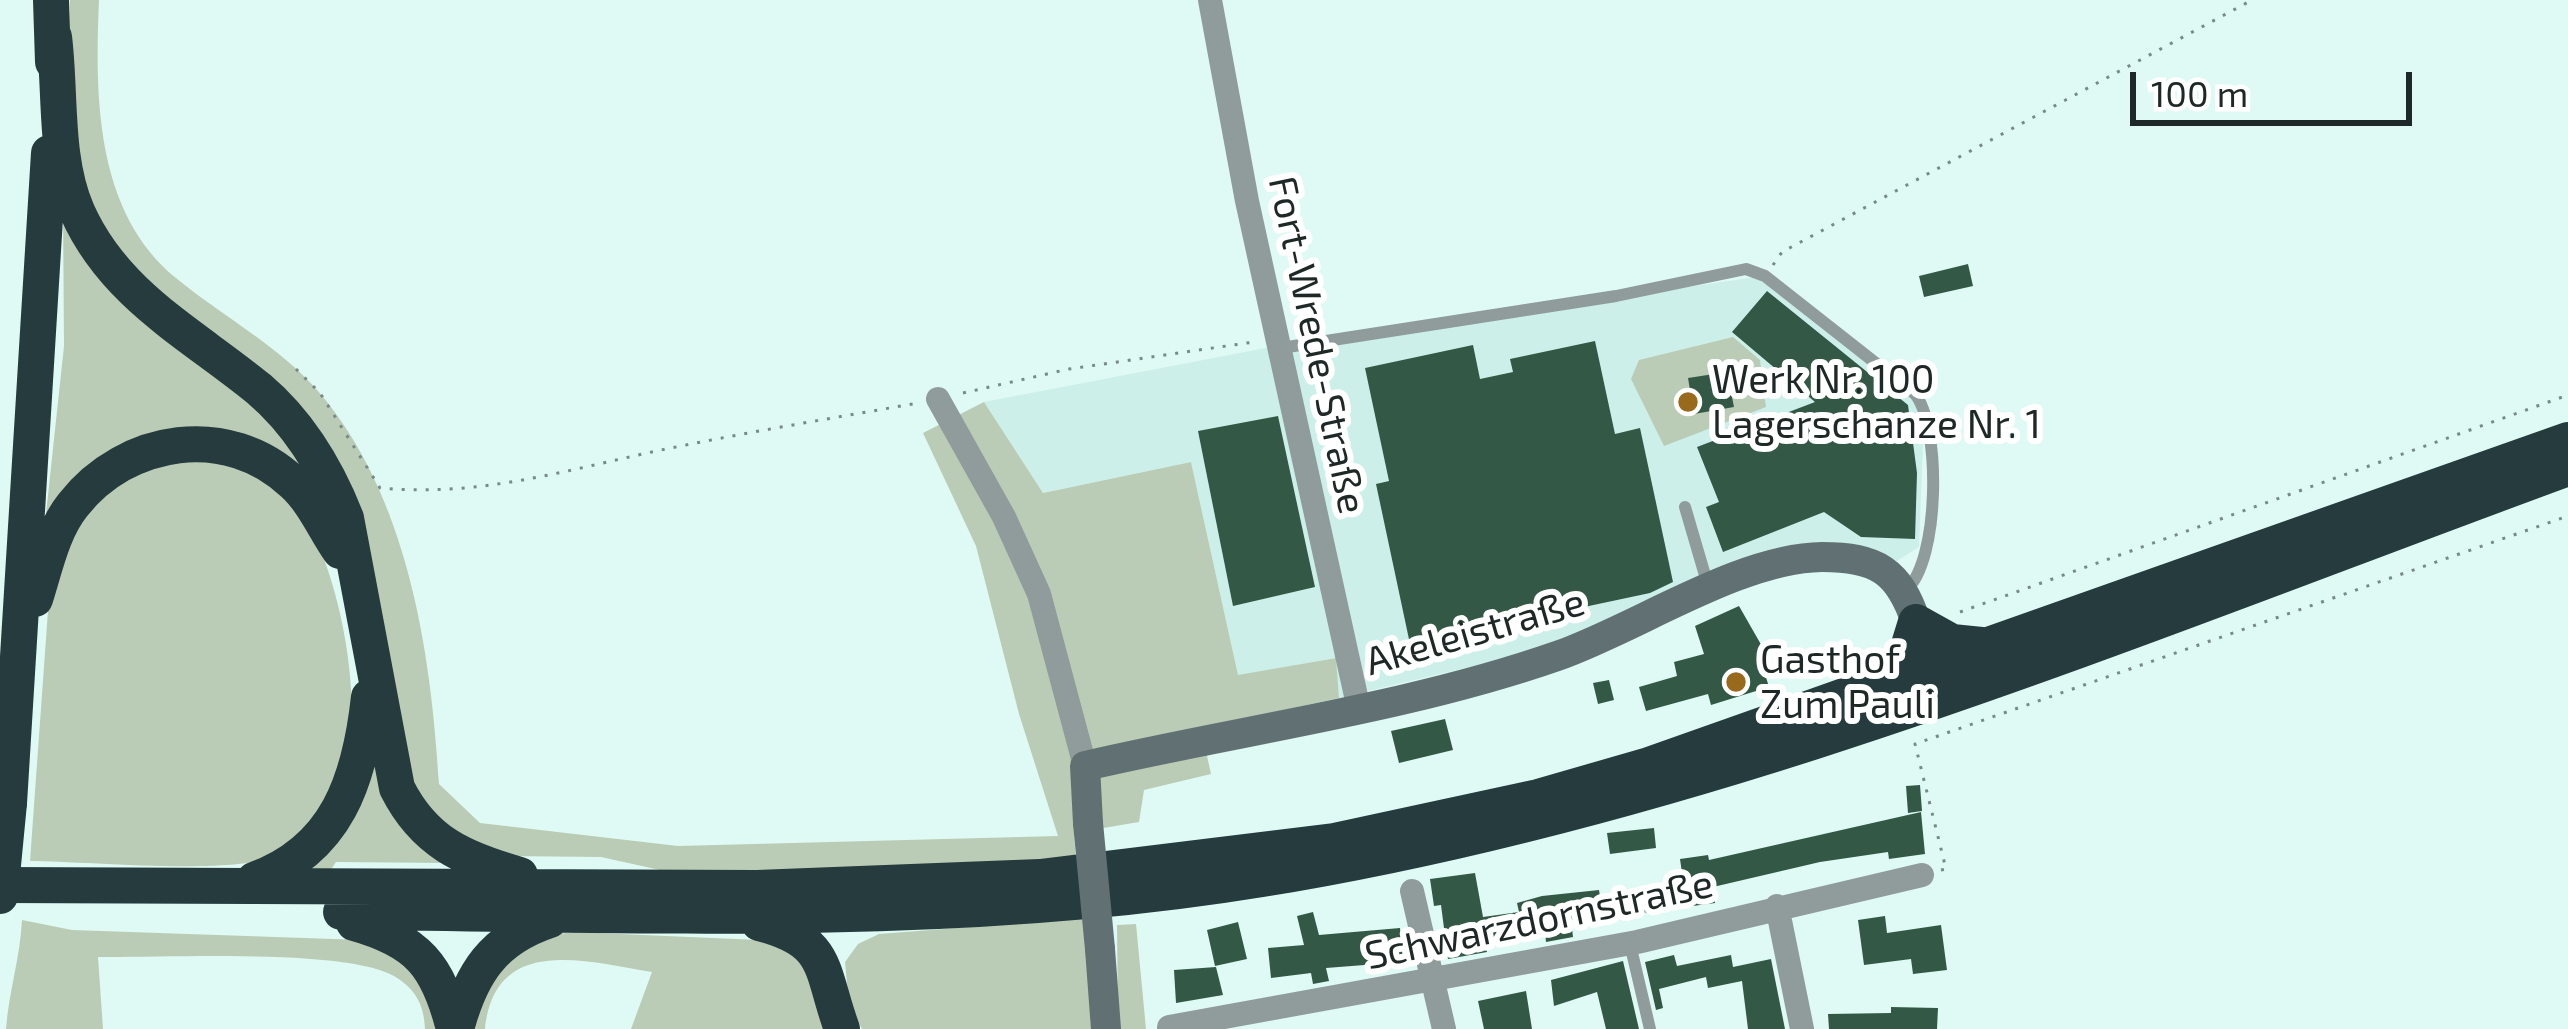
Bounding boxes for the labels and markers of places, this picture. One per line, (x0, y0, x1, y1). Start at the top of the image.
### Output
place label: Werk Nr. 100 Lagerschanze Nr. 1 (1712, 357, 2041, 448)
marker: Werk Nr. 100 Lagerschanze Nr. 1 (1675, 389, 1701, 415)
place label: Gasthof Zum Pauli (1760, 637, 1935, 728)
marker: Gasthof Zum Pauli (1723, 669, 1749, 695)

